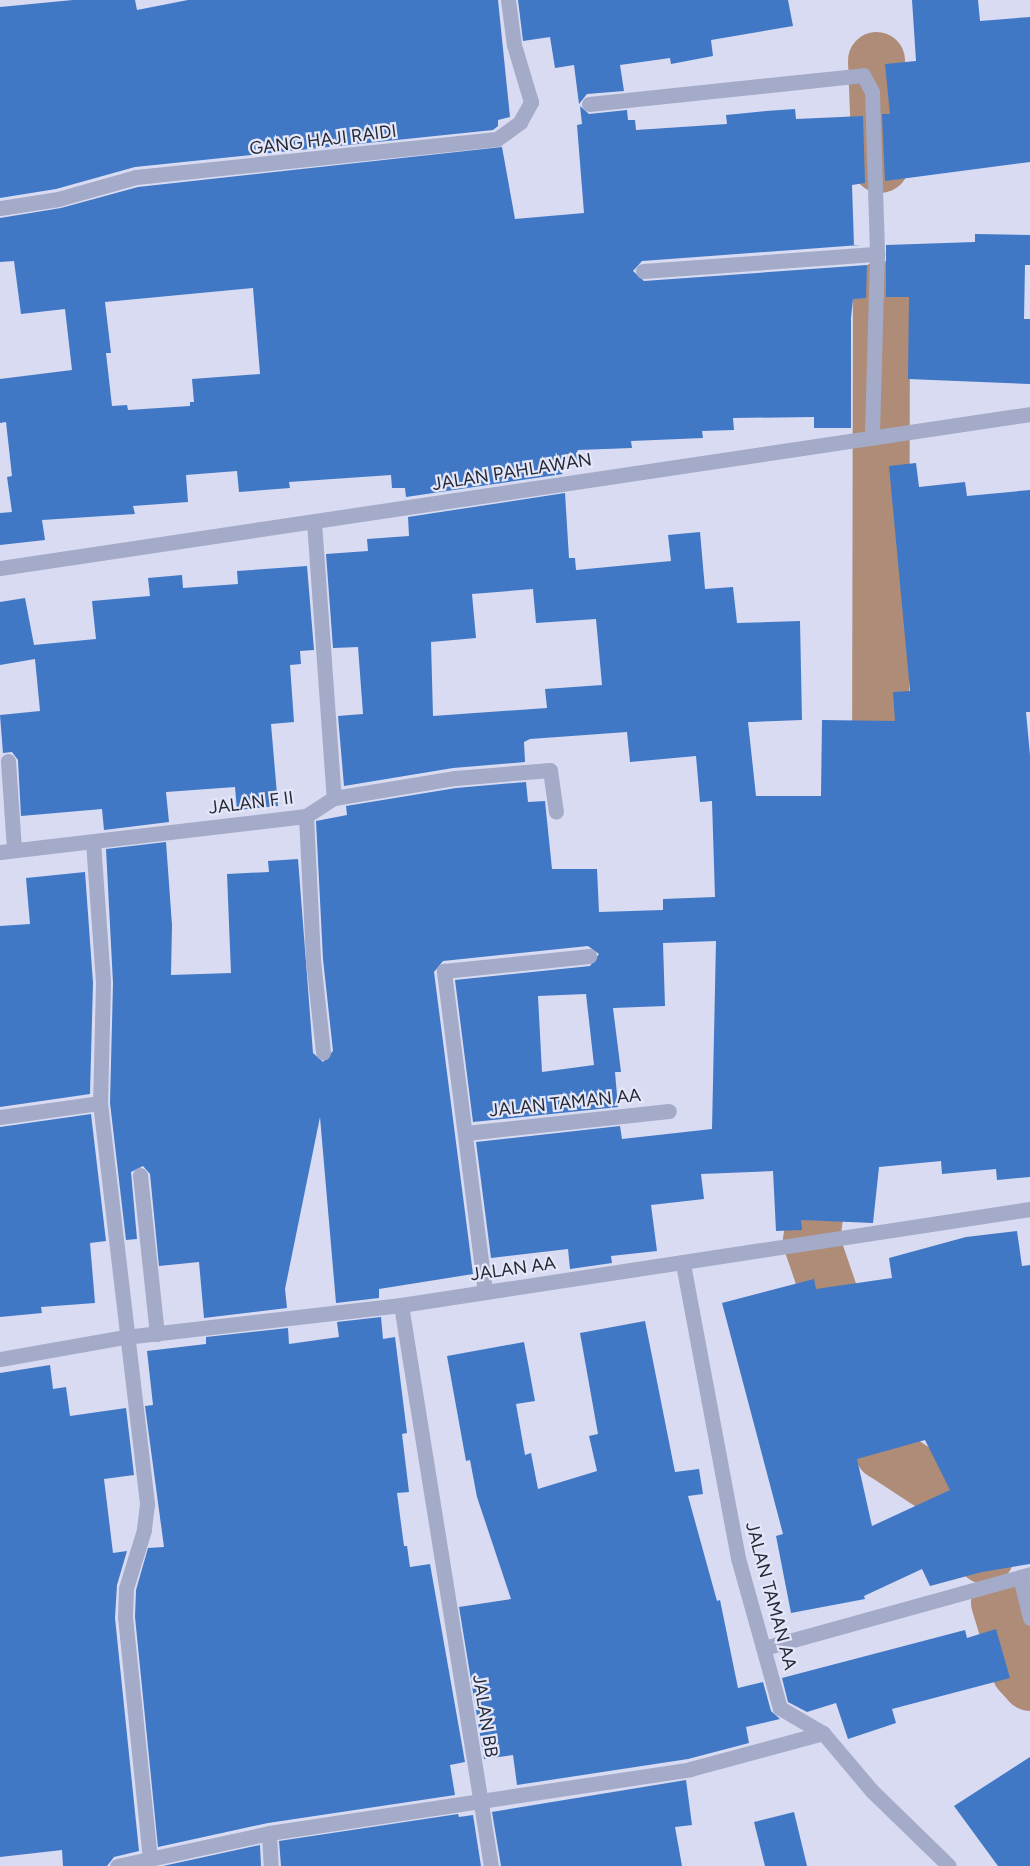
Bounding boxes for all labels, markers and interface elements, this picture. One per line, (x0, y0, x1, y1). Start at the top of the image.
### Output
street label: GANG HAJI RAIDI (248, 120, 398, 160)
street label: JALAN PAHLAWAN (431, 449, 593, 495)
street label: JALAN F II (207, 787, 295, 819)
street label: JALAN TAMAN AA (488, 1084, 642, 1122)
street label: JALAN AA (469, 1252, 557, 1286)
street label: JALAN TAMAN AA (741, 1520, 801, 1672)
street label: JALAN BB (468, 1673, 502, 1759)

